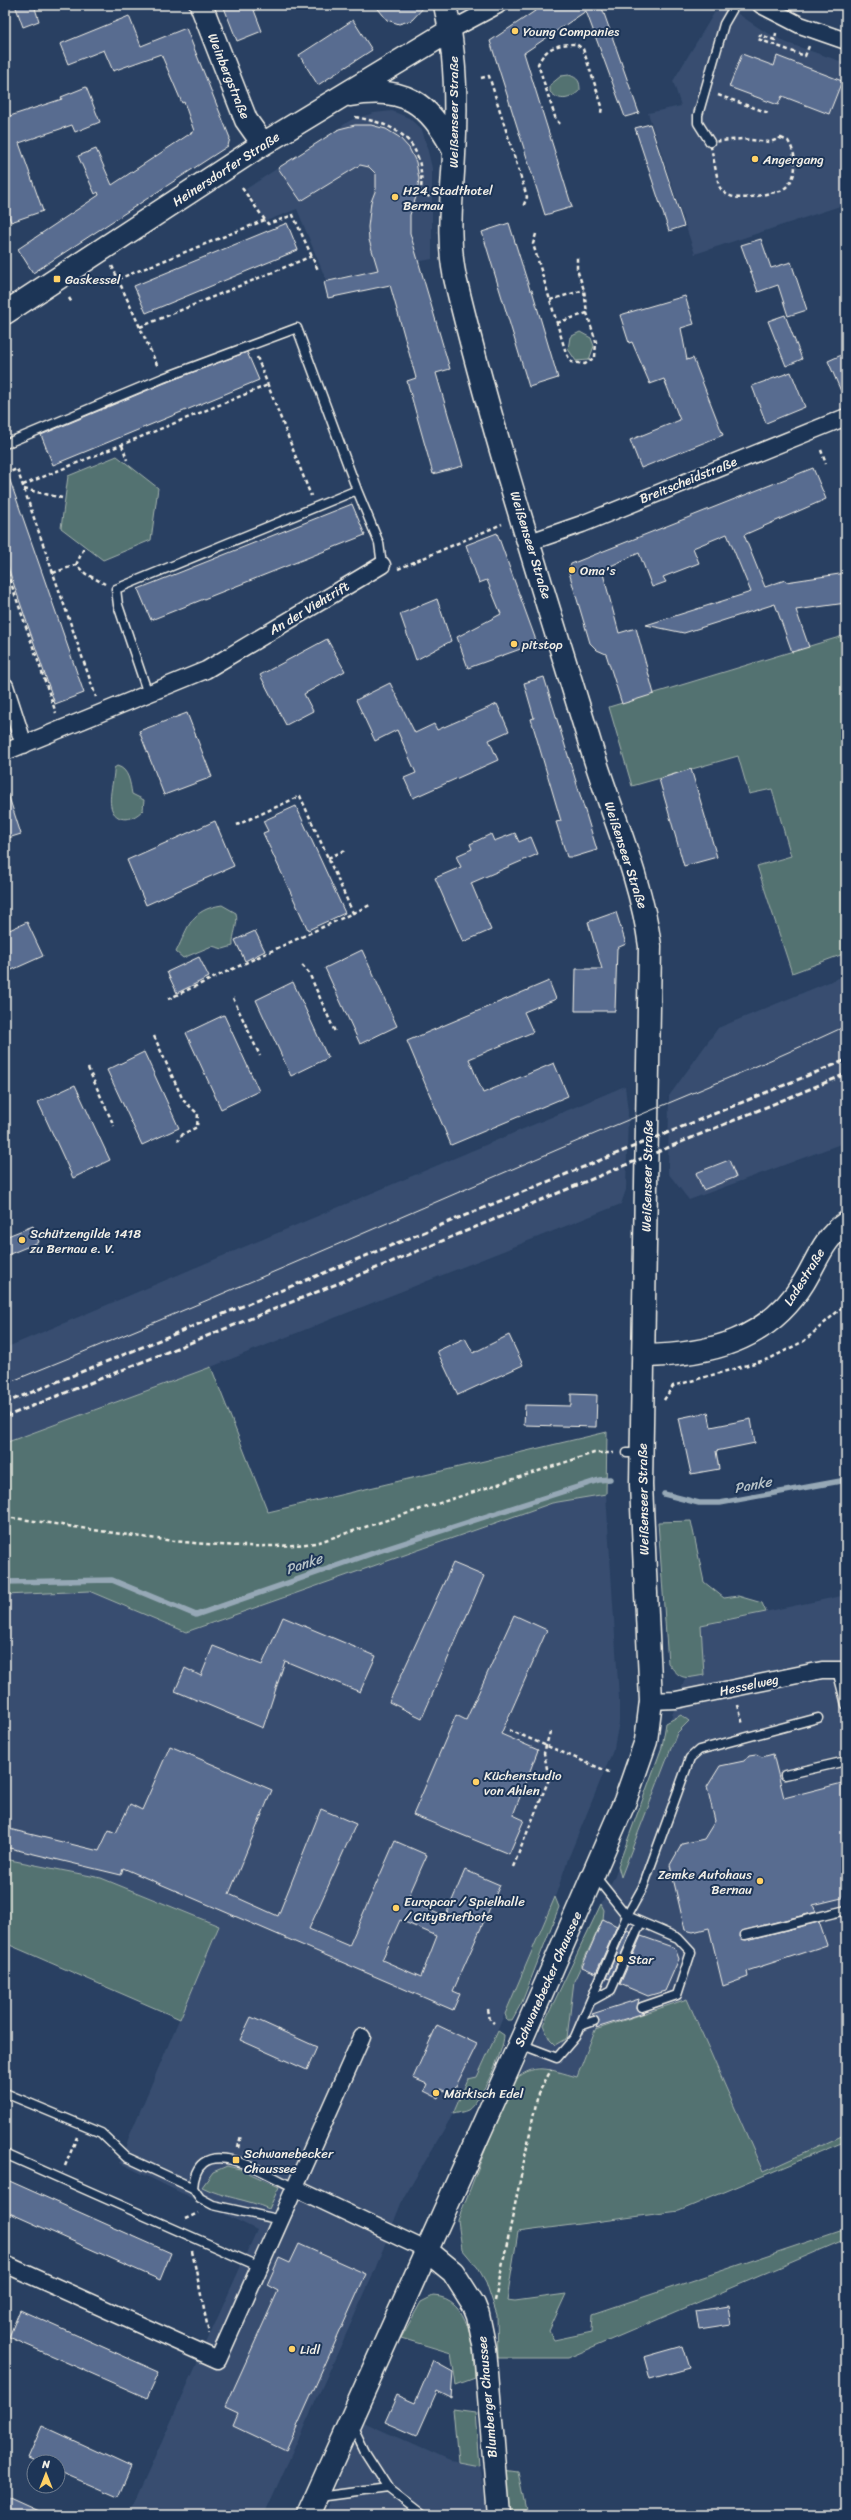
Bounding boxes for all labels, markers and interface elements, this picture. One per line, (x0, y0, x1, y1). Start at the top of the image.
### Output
place label: Young Companies (523, 20, 620, 43)
marker: Young Companies (510, 26, 520, 36)
street label: Weinbergstraße (201, 29, 257, 123)
street label: Weißenseer Straße (442, 56, 465, 168)
street label: Heinersdorfer Straße (167, 125, 285, 213)
place label: Angergang (762, 148, 824, 171)
marker: Angergang (750, 154, 760, 164)
place label: H24 Stadthotel Bernau (403, 179, 493, 217)
marker: H24 Stadthotel Bernau (390, 192, 400, 202)
place label: Gaskessel (65, 268, 121, 291)
marker: Gaskessel (52, 274, 62, 284)
street label: Breitscheidstraße (636, 450, 740, 510)
street label: Weißenseer Straße (504, 488, 558, 602)
place label: Oma's (580, 559, 616, 582)
marker: Oma's (567, 565, 577, 575)
street label: An der Viehtrift (264, 575, 354, 642)
place label: pitstop (521, 633, 563, 656)
marker: pitstop (509, 639, 519, 649)
street label: Weißenseer Straße (598, 798, 654, 912)
street label: Weißenseer Straße (635, 1120, 659, 1232)
place label: Schützengilde 1418 zu Bernau e. V. (29, 1222, 141, 1260)
marker: Schützengilde 1418 zu Bernau e. V. (17, 1235, 27, 1245)
street label: Ladestraße (777, 1243, 831, 1311)
street label: Weißenseer Straße (631, 1443, 655, 1555)
water label: Panke (732, 1469, 776, 1501)
water label: Panke (282, 1545, 328, 1582)
street label: Hesselweg (717, 1667, 781, 1702)
place label: Küchenstudio von Ahlen (484, 1764, 562, 1802)
marker: Küchenstudio von Ahlen (471, 1777, 481, 1787)
place label: Zemke Autohaus Bernau (658, 1863, 752, 1901)
marker: Zemke Autohaus Bernau (755, 1876, 765, 1886)
place label: Europcar / Spielhalle / CityBriefbote (404, 1890, 525, 1928)
marker: Europcar / Spielhalle / CityBriefbote (391, 1903, 401, 1913)
street label: Schwanebecker Chaussee (508, 1907, 588, 2051)
place label: Star (628, 1948, 654, 1971)
marker: Star (615, 1954, 625, 1964)
place label: Märkisch Edel (444, 2082, 524, 2105)
marker: Märkisch Edel (431, 2088, 441, 2098)
place label: Schwanebecker Chaussee (244, 2142, 334, 2180)
marker: Schwanebecker Chaussee (231, 2155, 241, 2165)
street label: Blumberger Chaussee (470, 2335, 504, 2459)
place label: Lidl (300, 2338, 320, 2361)
marker: Lidl (287, 2344, 297, 2354)
north arrow (26, 2454, 66, 2494)
text: N (41, 2455, 50, 2474)

